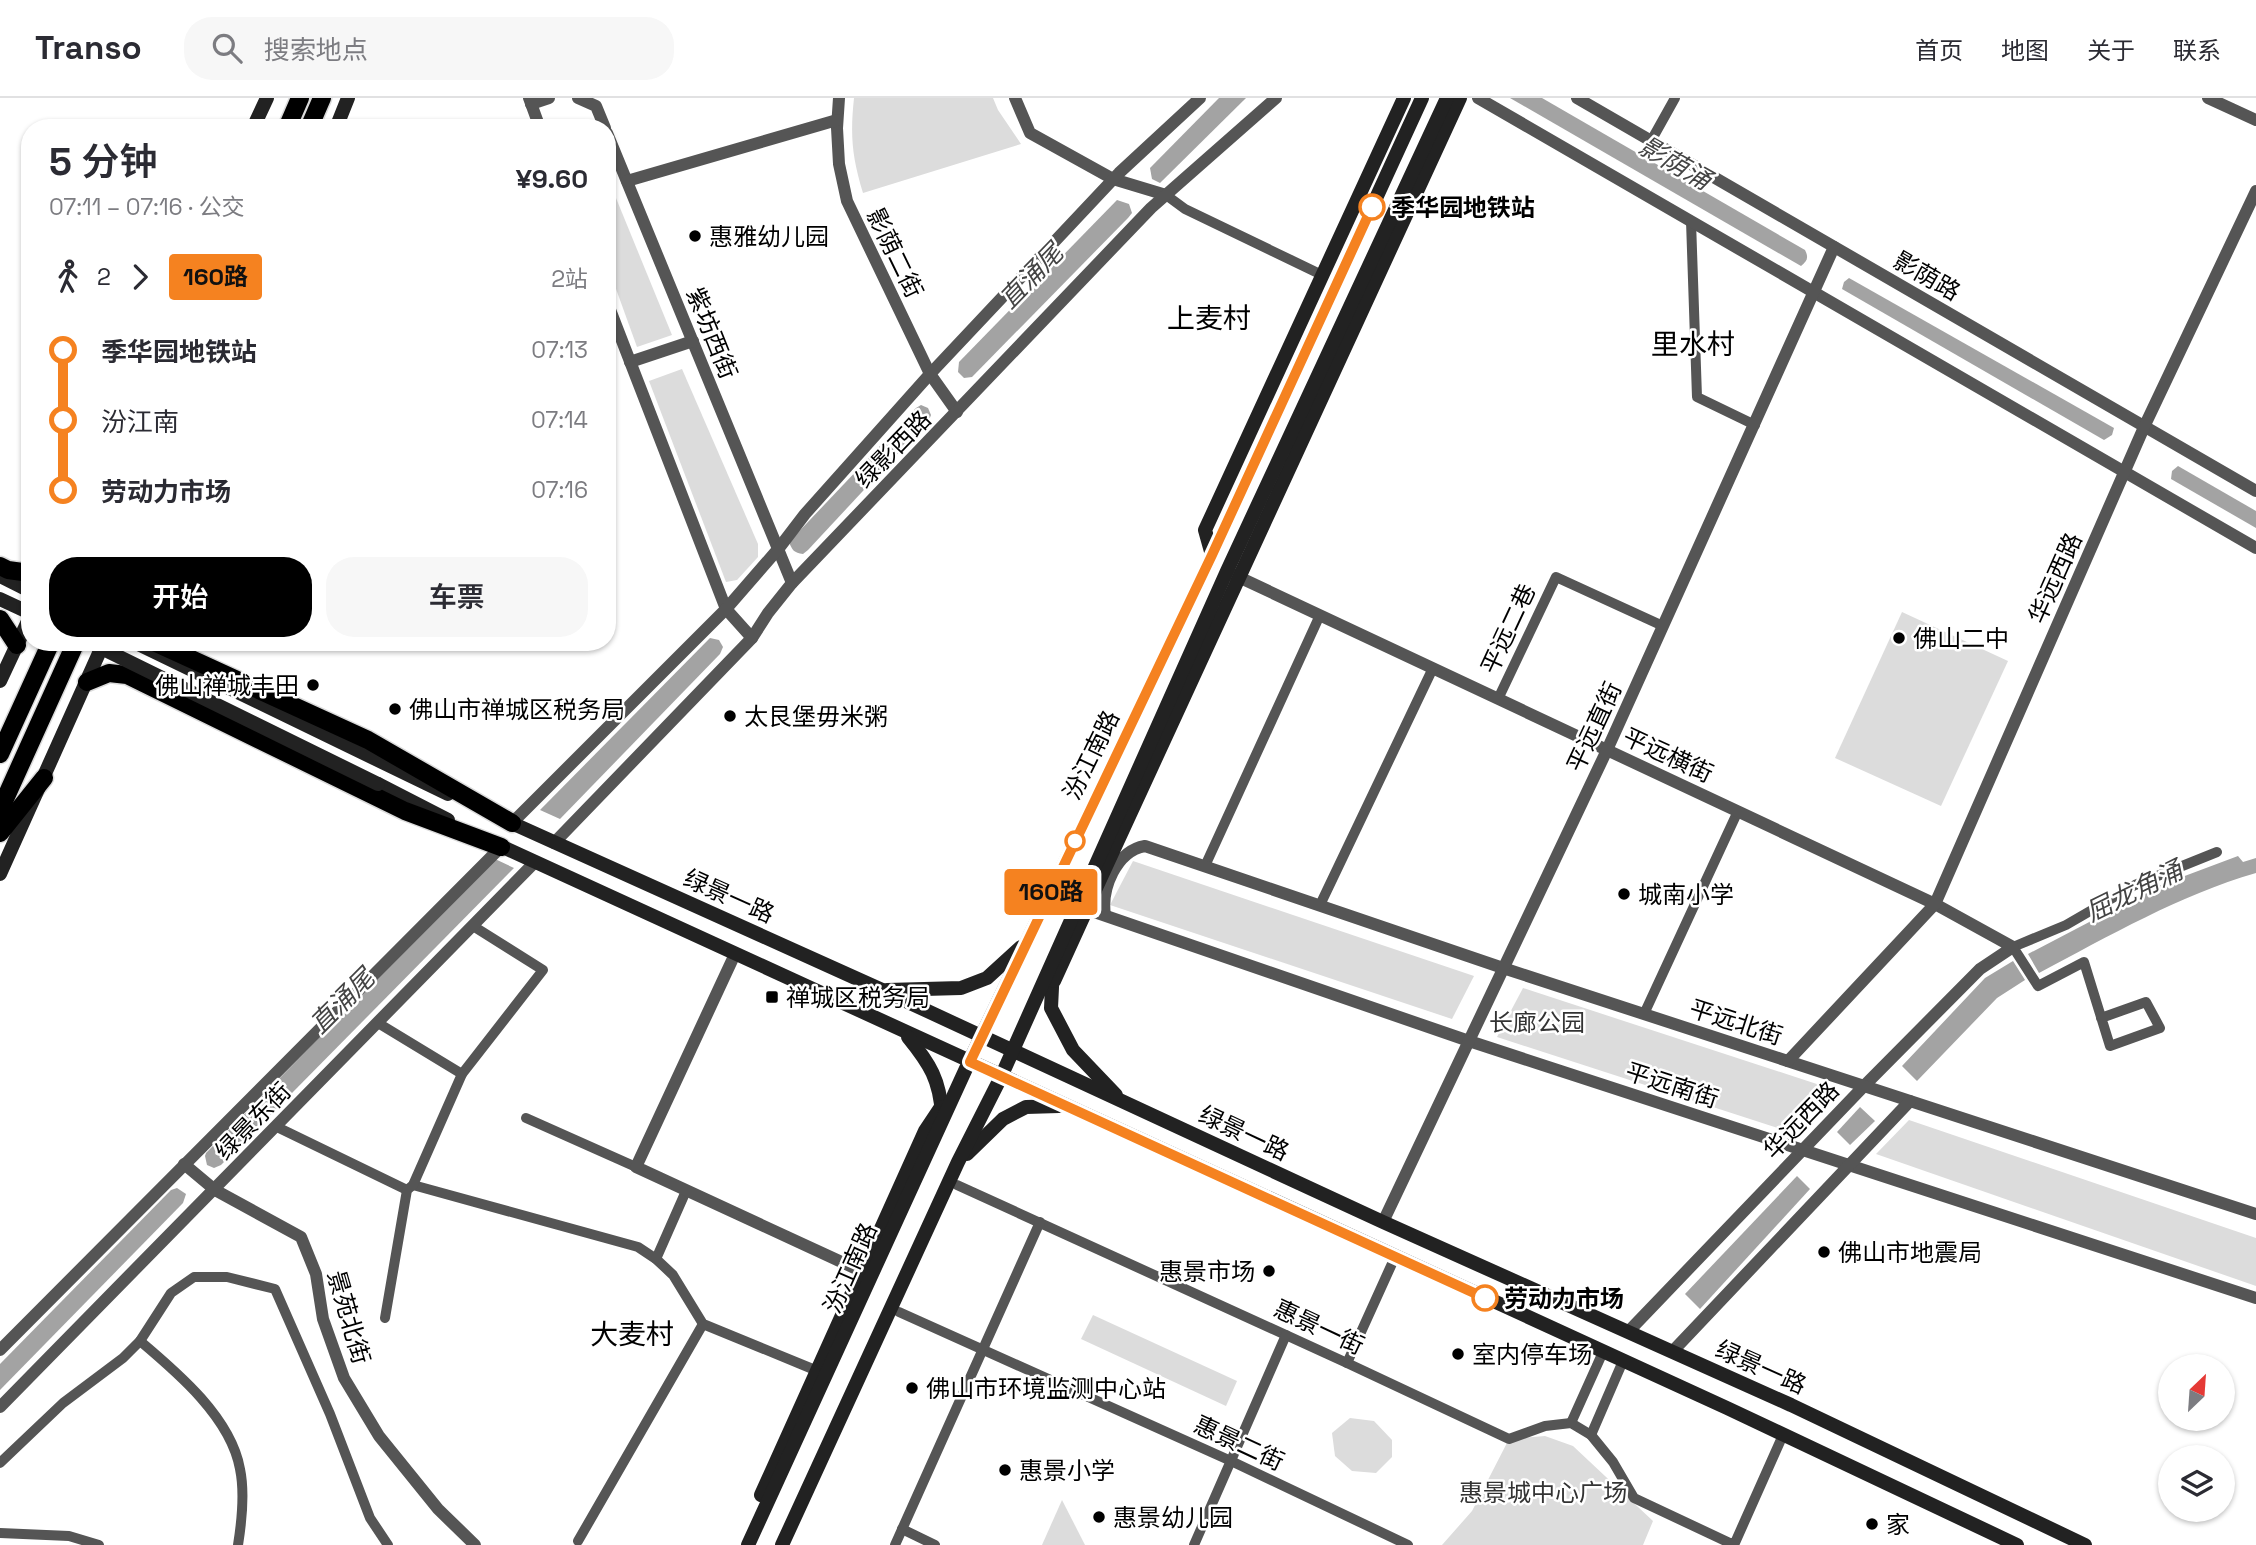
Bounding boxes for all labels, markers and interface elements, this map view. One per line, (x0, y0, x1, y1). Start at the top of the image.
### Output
search box (184, 17, 674, 80)
text: Transo (35, 27, 142, 69)
icon: search (208, 29, 246, 67)
text: 搜索地点 (264, 33, 368, 67)
text: 首页 (1915, 35, 1963, 66)
text: 地图 (2001, 35, 2049, 66)
text: 关于 (2087, 35, 2135, 66)
text: 联系 (2173, 35, 2221, 66)
water label: 影荫涌 (1633, 129, 1720, 199)
text: 5 分钟 (49, 138, 157, 186)
text: ¥9.60 (516, 162, 588, 196)
text: 07:11 – 07:16 · 公交 (49, 192, 245, 222)
place label: 季华园地铁站 (1391, 192, 1535, 223)
marker: 季华园地铁站 (1359, 194, 1385, 220)
street label: 影荫二街 (860, 203, 930, 303)
place label: 惠雅幼儿园 (709, 221, 829, 252)
marker: 惠雅幼儿园 (687, 228, 703, 244)
water label: 直涌尾 (992, 234, 1072, 316)
street label: 影荫路 (1888, 245, 1966, 307)
icon: walk (49, 258, 87, 296)
icon: forward (121, 258, 159, 296)
text: 160路 (183, 261, 248, 292)
text: 2 (97, 262, 111, 292)
text: 2站 (551, 264, 588, 294)
street label: 紫坊西街 (680, 283, 744, 383)
district label: 上麦村 (1167, 300, 1251, 336)
district label: 里水村 (1651, 326, 1735, 362)
text: 季华园地铁站 (101, 335, 257, 369)
text: 07:13 (531, 335, 588, 365)
street label: 绿影西路 (849, 404, 937, 494)
text: 汾江南 (101, 405, 179, 439)
text: 07:14 (531, 405, 588, 435)
text: 劳动力市场 (101, 475, 231, 509)
text: 07:16 (531, 475, 588, 505)
street label: 华远西路 (2021, 528, 2089, 628)
button: 开始 (49, 557, 312, 637)
button: 车票 (326, 557, 588, 637)
street label: 平远二巷 (1474, 579, 1542, 679)
place label: 佛山二中 (1913, 623, 2009, 654)
marker: 佛山二中 (1891, 630, 1907, 646)
place label: 佛山禅城丰田 (155, 670, 299, 701)
marker: 佛山禅城丰田 (305, 677, 321, 693)
street label: 平远直街 (1560, 677, 1628, 777)
place label: 佛山市禅城区税务局 (409, 694, 625, 725)
marker: 佛山市禅城区税务局 (387, 701, 403, 717)
place label: 太艮堡毋米粥 (744, 701, 888, 732)
street label: 汾江南路 (1056, 705, 1126, 805)
marker: 太艮堡毋米粥 (722, 708, 738, 724)
street label: 平远横街 (1618, 721, 1718, 789)
unlabelled marker (1065, 831, 1085, 851)
water label: 屈龙角涌 (2080, 852, 2191, 929)
street label: 绿景一路 (679, 862, 779, 930)
line badge: 160路 (1002, 869, 1100, 915)
text: 160路 (1018, 876, 1084, 907)
place label: 城南小学 (1638, 879, 1734, 910)
marker: 城南小学 (1616, 886, 1632, 902)
water label: 直涌尾 (302, 959, 384, 1041)
place label: 禅城区税务局 (786, 982, 930, 1013)
marker: 禅城区税务局 (764, 989, 780, 1005)
street label: 平远北街 (1686, 992, 1786, 1052)
park label: 长廊公园 (1489, 1007, 1585, 1038)
street label: 平远南街 (1622, 1055, 1722, 1115)
street label: 华远西路 (1757, 1075, 1845, 1165)
street label: 绿景东街 (209, 1076, 297, 1166)
street label: 绿景一路 (1194, 1099, 1294, 1167)
street label: 汾江南路 (816, 1218, 884, 1318)
place label: 佛山市地震局 (1838, 1237, 1982, 1268)
marker: 佛山市地震局 (1816, 1244, 1832, 1260)
place label: 惠景市场 (1159, 1256, 1255, 1287)
marker: 惠景市场 (1261, 1263, 1277, 1279)
street label: 景苑北街 (321, 1267, 377, 1367)
place label: 劳动力市场 (1504, 1283, 1624, 1314)
marker: 劳动力市场 (1472, 1285, 1498, 1311)
street label: 惠景一街 (1269, 1293, 1369, 1361)
district label: 大麦村 (590, 1316, 674, 1352)
street label: 绿景一路 (1711, 1333, 1811, 1401)
place label: 室内停车场 (1472, 1339, 1592, 1370)
marker: 室内停车场 (1450, 1346, 1466, 1362)
north arrow (2158, 1354, 2235, 1432)
map controls (2158, 1354, 2235, 1522)
place label: 佛山市环境监测中心站 (926, 1373, 1166, 1404)
marker: 佛山市环境监测中心站 (904, 1380, 920, 1396)
street label: 惠景二街 (1189, 1409, 1289, 1477)
button: layers (2158, 1445, 2235, 1522)
place label: 惠景小学 (1019, 1455, 1115, 1486)
marker: 惠景小学 (997, 1462, 1013, 1478)
park label: 惠景城中心广场 (1459, 1477, 1627, 1508)
place label: 惠景幼儿园 (1113, 1502, 1233, 1533)
marker: 惠景幼儿园 (1091, 1509, 1107, 1525)
place label: 家 (1886, 1509, 1910, 1540)
marker: 家 (1864, 1516, 1880, 1532)

